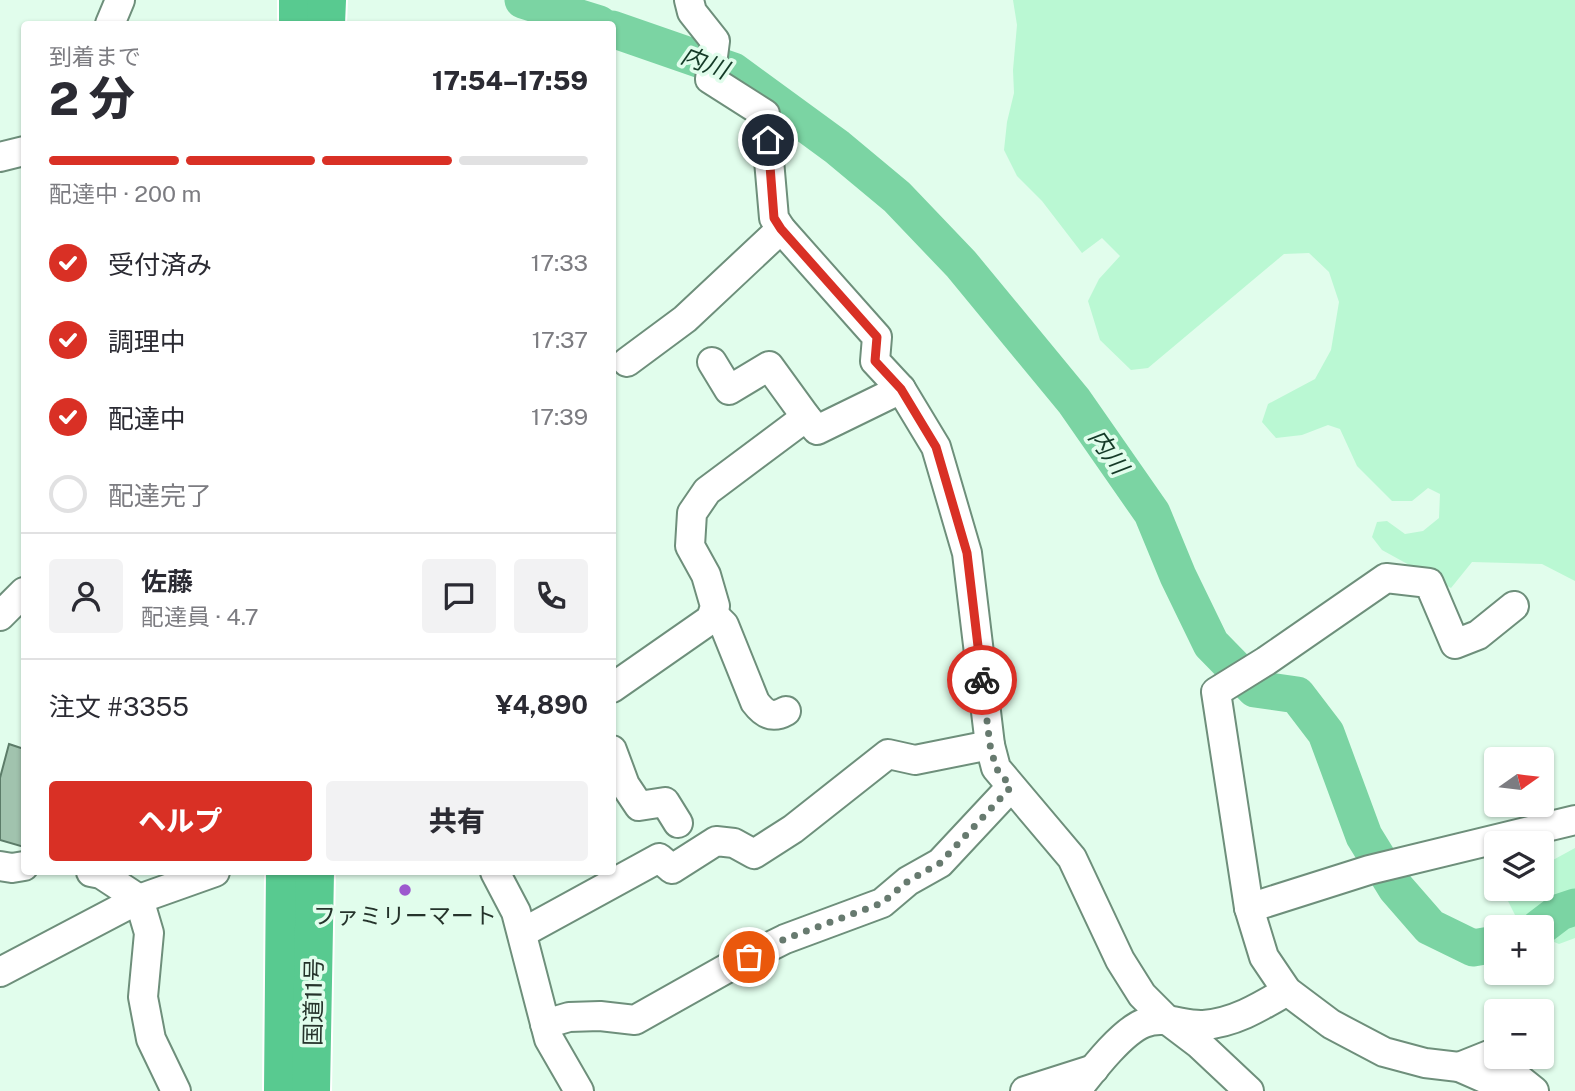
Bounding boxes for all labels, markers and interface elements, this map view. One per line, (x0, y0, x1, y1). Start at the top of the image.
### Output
water label: 内川 (678, 40, 735, 85)
text: 到着まで (49, 43, 141, 70)
text: 17:54–17:59 (432, 65, 588, 96)
text: 2 分 (49, 71, 135, 125)
pin (738, 110, 798, 170)
icon: home (749, 121, 787, 159)
text: 配達中 · 200 m (49, 180, 202, 207)
icon: check (49, 244, 87, 282)
text: 受付済み (108, 249, 212, 280)
text: 17:33 (531, 249, 588, 276)
icon: check (49, 321, 87, 359)
text: 調理中 (108, 326, 186, 357)
text: 17:37 (532, 326, 588, 353)
icon: check (49, 398, 87, 436)
text: 配達中 (108, 403, 186, 434)
text: 17:39 (531, 403, 588, 430)
water label: 内川 (1084, 423, 1136, 481)
text: 配達完了 (108, 480, 212, 511)
button: person (49, 559, 123, 633)
button: chat (422, 559, 496, 633)
button: phone (514, 559, 588, 633)
text: 佐藤 (141, 566, 193, 597)
text: 配達員 · 4.7 (141, 603, 259, 630)
courier (947, 645, 1017, 715)
icon: bike (963, 661, 1001, 699)
text: ¥4,890 (495, 689, 588, 720)
text: 注文 #3355 (49, 691, 189, 722)
north arrow (1484, 747, 1554, 817)
map controls (1484, 747, 1554, 1069)
button: ヘルプ (49, 781, 312, 861)
button: 共有 (326, 781, 588, 861)
button: layers (1484, 831, 1554, 901)
marker: ファミリーマート (397, 882, 413, 898)
place label: ファミリーマート (313, 902, 497, 929)
button: + (1484, 915, 1554, 985)
pin (719, 927, 779, 987)
icon: bag (730, 938, 768, 976)
street label: 国道11号 (299, 958, 327, 1046)
button: − (1484, 999, 1554, 1069)

